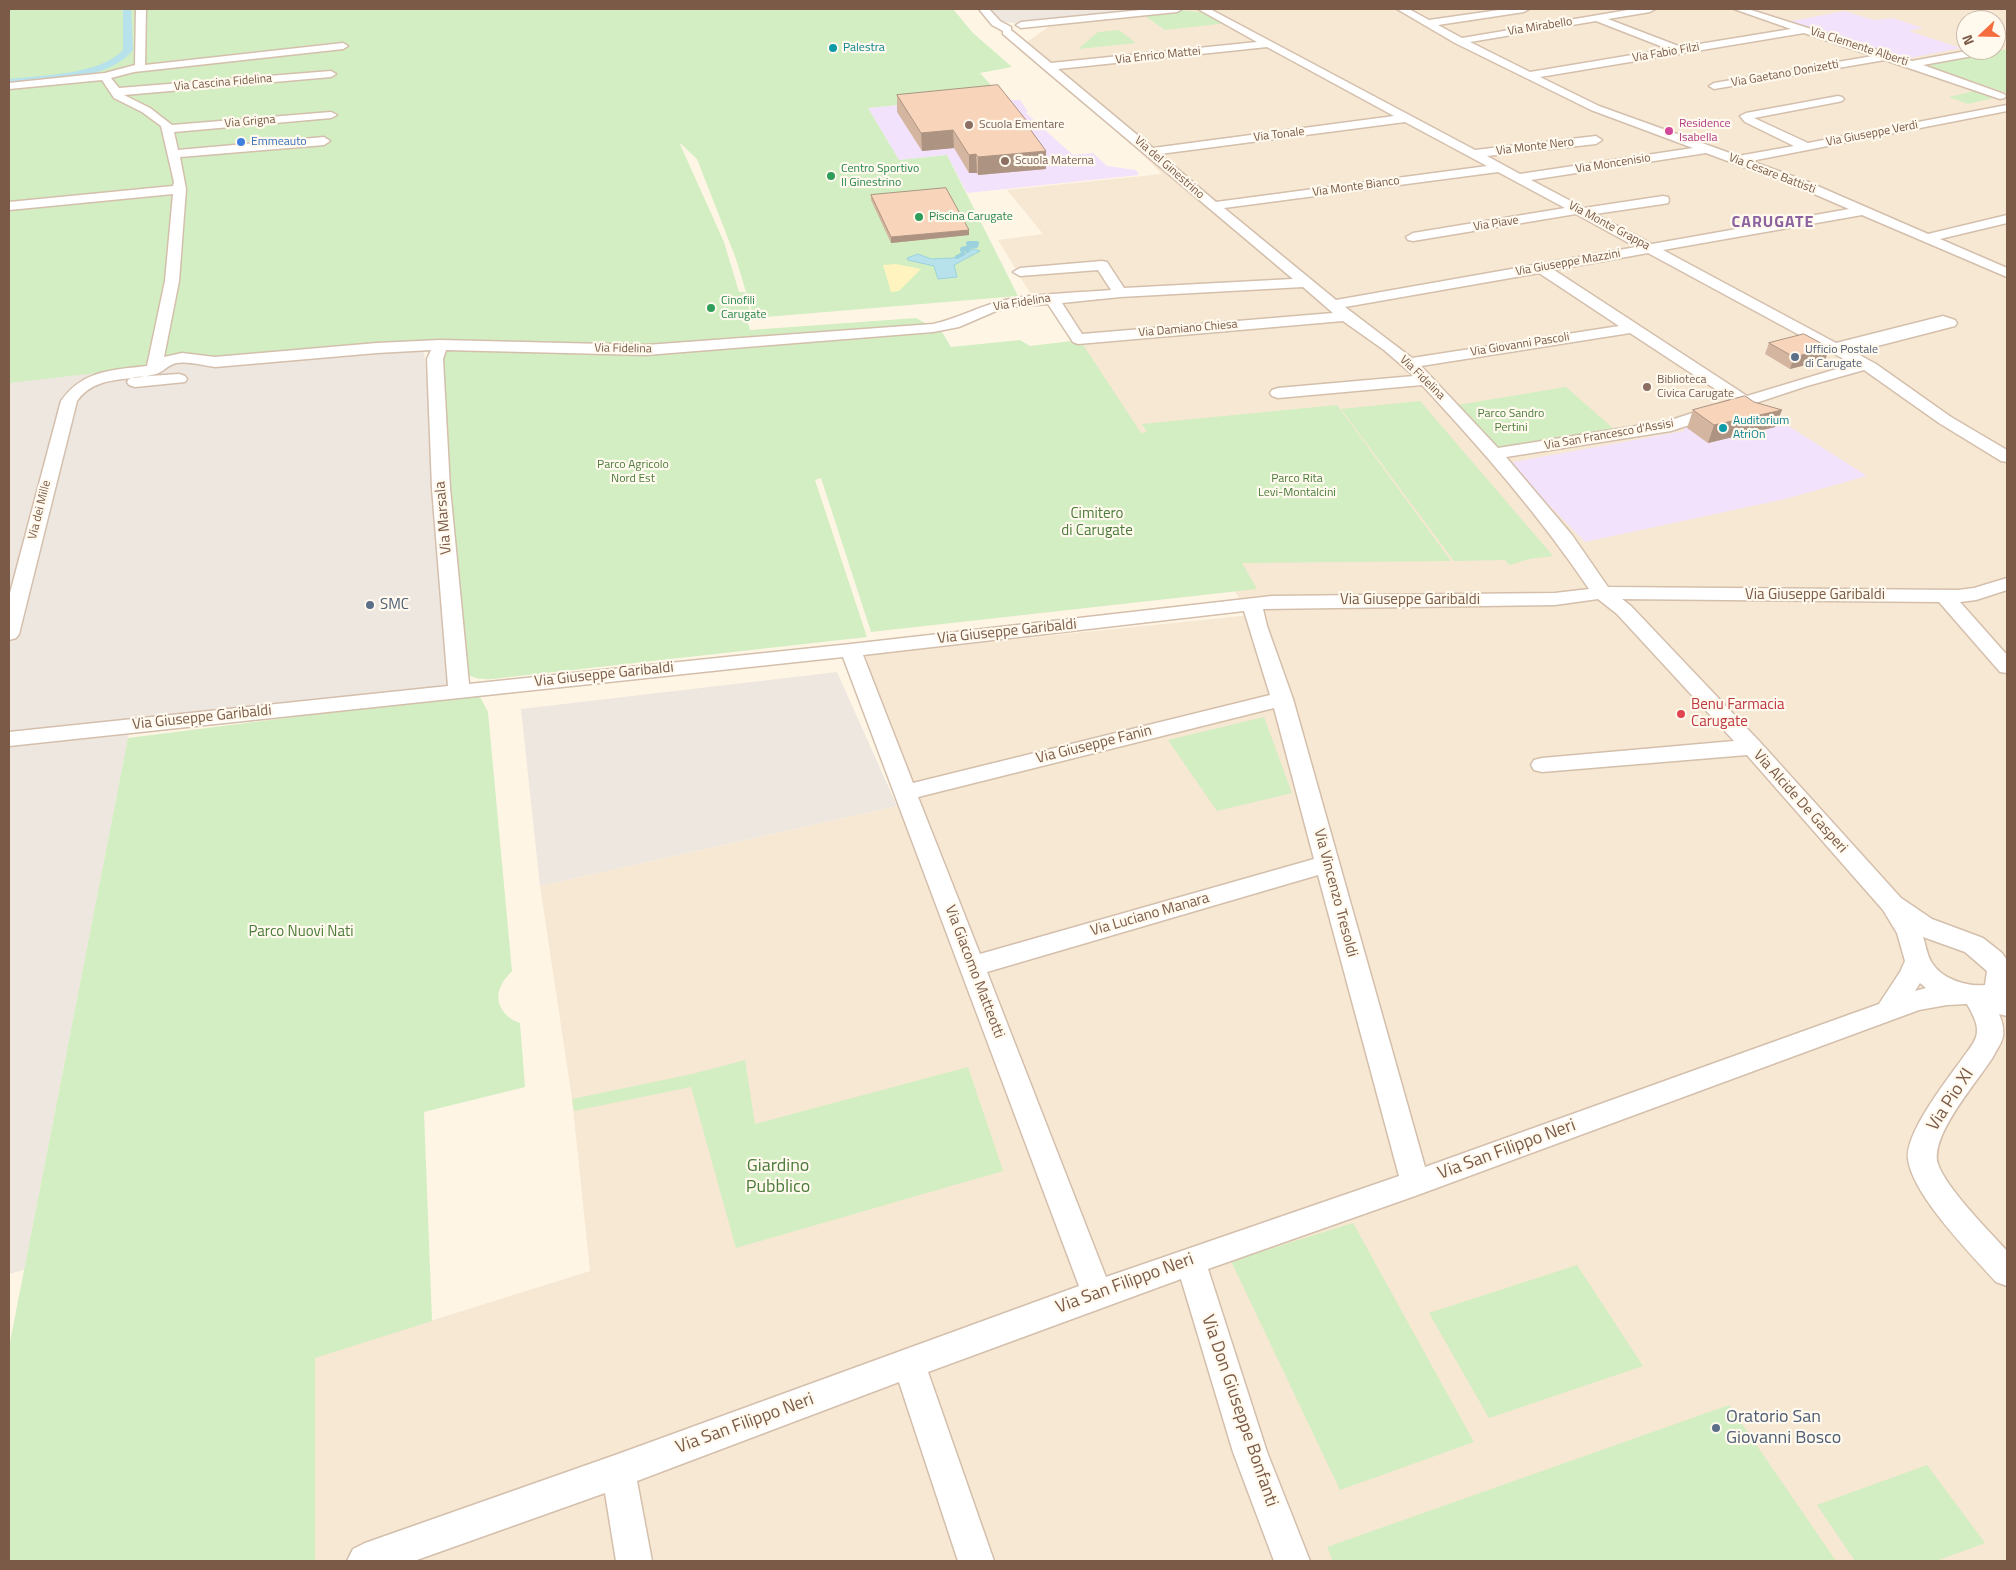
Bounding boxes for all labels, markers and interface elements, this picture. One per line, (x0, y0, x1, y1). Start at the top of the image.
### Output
north arrow (1956, 10, 2006, 60)
street label: Via Mirabello (1507, 15, 1573, 39)
street label: Via Clemente Alberti (1808, 24, 1910, 70)
text: N (1956, 32, 1979, 48)
street label: Via Fabio Filzi (1631, 40, 1701, 66)
place label: Palestra (843, 41, 885, 55)
marker: Palestra (827, 42, 839, 54)
street label: Via Enrico Mattei (1115, 44, 1201, 68)
street label: Via Gaetano Donizetti (1730, 57, 1840, 91)
street label: Via Cascina Fidelina (173, 72, 273, 94)
street label: Via Grigna (224, 113, 276, 131)
place label: Residence Isabella (1679, 117, 1731, 145)
place label: Scuola Ementare (979, 118, 1064, 132)
street label: Via Giuseppe Verdi (1825, 118, 1919, 150)
marker: Scuola Ementare (963, 119, 975, 131)
street label: Via Tonale (1253, 125, 1305, 145)
marker: Residence Isabella (1663, 125, 1675, 137)
street label: Via del Ginestrino (1131, 134, 1207, 202)
place label: Emmeauto (251, 135, 307, 149)
street label: Via Monte Nero (1495, 135, 1575, 159)
marker: Emmeauto (235, 136, 247, 148)
street label: Via Moncenisio (1574, 151, 1652, 177)
street label: Via Cesare Battisti (1727, 151, 1817, 197)
place label: Scuola Materna (1015, 154, 1094, 168)
marker: Scuola Materna (999, 155, 1011, 167)
place label: Centro Sportivo Il Ginestrino (841, 162, 919, 190)
marker: Centro Sportivo Il Ginestrino (825, 170, 837, 182)
street label: Via Monte Bianco (1311, 174, 1401, 200)
street label: Via Monte Grappa (1566, 198, 1652, 254)
place label: Piscina Carugate (929, 210, 1013, 224)
marker: Piscina Carugate (913, 211, 925, 223)
street label: Via Piave (1472, 213, 1520, 235)
district label: CARUGATE (1731, 213, 1815, 233)
street label: Via Giuseppe Mazzini (1514, 247, 1622, 279)
street label: Via Fidelina (992, 291, 1052, 315)
place label: Cinofili Carugate (721, 294, 767, 322)
marker: Cinofili Carugate (705, 302, 717, 314)
street label: Via Damiano Chiesa (1138, 317, 1238, 341)
street label: Via Giovanni Pascoli (1470, 330, 1570, 360)
street label: Via Fidelina (594, 341, 652, 357)
place label: Ufficio Postale di Carugate (1805, 343, 1878, 371)
marker: Ufficio Postale di Carugate (1789, 351, 1801, 363)
street label: Via Fidelina (1396, 353, 1448, 403)
place label: Biblioteca Civica Carugate (1657, 373, 1734, 401)
marker: Biblioteca Civica Carugate (1641, 381, 1653, 393)
park label: Parco Sandro Pertini (1478, 407, 1544, 435)
place label: Auditorium AtriOn (1733, 414, 1789, 442)
street label: Via San Francesco d'Assisi (1543, 417, 1675, 453)
marker: Auditorium AtriOn (1717, 422, 1729, 434)
park label: Parco Agricolo Nord Est (597, 458, 669, 486)
park label: Parco Rita Levi-Montalcini (1258, 472, 1336, 500)
street label: Via dei Mille (26, 479, 54, 541)
street label: Via Marsala (432, 481, 456, 555)
park label: Cimitero di Carugate (1061, 505, 1133, 540)
street label: Via Giuseppe Garibaldi (1745, 586, 1885, 604)
street label: Via Giuseppe Garibaldi (1340, 591, 1480, 609)
place label: SMC (380, 596, 409, 614)
marker: SMC (364, 599, 376, 611)
street label: Via Giuseppe Garibaldi (937, 616, 1077, 648)
street label: Via Giuseppe Garibaldi (534, 659, 674, 691)
place label: Benu Farmacia Carugate (1691, 696, 1785, 731)
street label: Via Giuseppe Garibaldi (132, 702, 272, 734)
marker: Benu Farmacia Carugate (1675, 708, 1687, 720)
street label: Via Giuseppe Fanin (1034, 722, 1154, 768)
street label: Via Alcide De Gasperi (1749, 747, 1851, 857)
street label: Via Vincenzo Tresoldi (1309, 827, 1361, 959)
street label: Via Luciano Manara (1088, 889, 1212, 941)
street label: Via Giacomo Matteotti (940, 903, 1008, 1041)
park label: Parco Nuovi Nati (249, 923, 353, 941)
street label: Via Pio XI (1923, 1065, 1979, 1135)
street label: Via San Filippo Neri (1435, 1115, 1579, 1185)
park label: Giardino Pubblico (746, 1156, 810, 1198)
street label: Via San Filippo Neri (1053, 1249, 1197, 1319)
street label: Via Don Giuseppe Bonfanti (1196, 1312, 1282, 1510)
street label: Via San Filippo Neri (673, 1389, 817, 1459)
place label: Oratorio San Giovanni Bosco (1726, 1407, 1841, 1450)
marker: Oratorio San Giovanni Bosco (1710, 1422, 1722, 1434)

